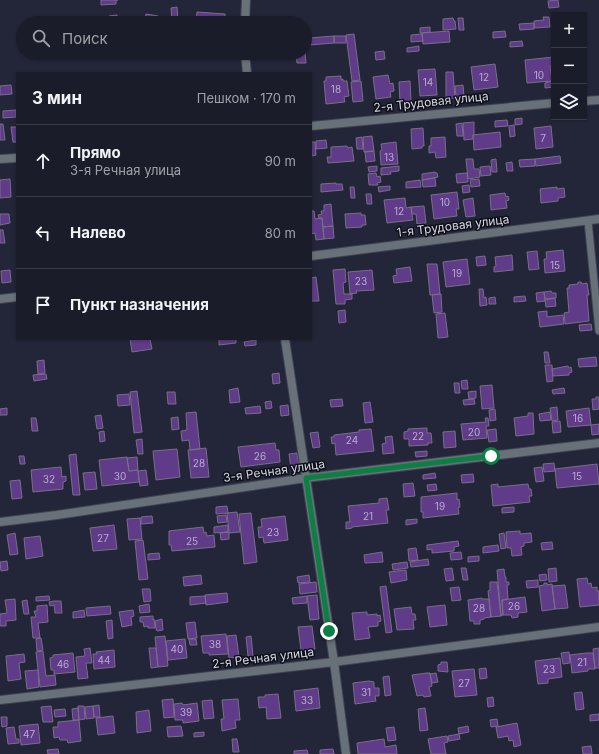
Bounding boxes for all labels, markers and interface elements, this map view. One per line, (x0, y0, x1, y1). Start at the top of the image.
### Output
map controls (551, 12, 587, 120)
button: + (551, 12, 587, 48)
search box (16, 16, 312, 60)
icon: search (30, 27, 52, 49)
text: Поиск (62, 29, 108, 48)
button: − (551, 48, 587, 84)
house number: 10 (534, 69, 544, 81)
house number: 12 (479, 71, 489, 83)
house number: 14 (423, 76, 433, 88)
house number: 18 (331, 83, 341, 95)
button: layers (551, 84, 587, 120)
text: 3 мин (32, 88, 82, 108)
street label: 2-я Трудовая улица (373, 88, 489, 115)
text: Пешком · 170 m (197, 90, 296, 106)
house number: 7 (540, 132, 546, 144)
text: Прямо (70, 143, 121, 162)
icon: ahead (32, 150, 54, 172)
house number: 13 (384, 151, 394, 163)
text: 90 m (265, 153, 296, 169)
text: 3-я Речная улица (70, 162, 181, 178)
house number: 10 (440, 196, 450, 208)
house number: 12 (394, 205, 404, 217)
street label: 1-я Трудовая улица (396, 211, 510, 240)
icon: left (32, 222, 54, 244)
text: Налево (70, 223, 126, 242)
text: 80 m (265, 225, 296, 241)
house number: 15 (550, 259, 560, 271)
house number: 19 (452, 267, 462, 279)
house number: 23 (355, 275, 367, 287)
icon: arrive (32, 294, 54, 316)
text: Пункт назначения (70, 295, 209, 314)
house number: 16 (573, 412, 583, 424)
house number: 20 (468, 426, 480, 438)
house number: 22 (412, 430, 424, 442)
house number: 24 (346, 434, 358, 446)
route start (482, 447, 500, 465)
house number: 26 (254, 450, 266, 462)
street label: 3-я Речная улица (222, 456, 326, 485)
house number: 28 (193, 457, 205, 469)
house number: 30 (114, 470, 126, 482)
house number: 15 (572, 470, 582, 482)
house number: 32 (43, 473, 55, 485)
house number: 19 (435, 500, 445, 512)
house number: 21 (363, 510, 373, 522)
house number: 23 (267, 526, 279, 538)
house number: 27 (97, 532, 109, 544)
house number: 25 (186, 535, 198, 547)
house number: 26 (508, 600, 520, 612)
house number: 28 (473, 602, 485, 614)
route end (320, 622, 338, 640)
house number: 38 (209, 638, 221, 650)
house number: 40 (171, 643, 183, 655)
street label: 2-я Речная улица (211, 644, 315, 671)
house number: 44 (98, 654, 110, 666)
house number: 21 (577, 656, 587, 668)
house number: 46 (57, 658, 69, 670)
house number: 23 (543, 663, 555, 675)
house number: 27 (458, 677, 470, 689)
house number: 31 (361, 686, 371, 698)
house number: 33 (301, 694, 313, 706)
house number: 39 (180, 706, 192, 718)
house number: 47 (23, 728, 35, 740)

